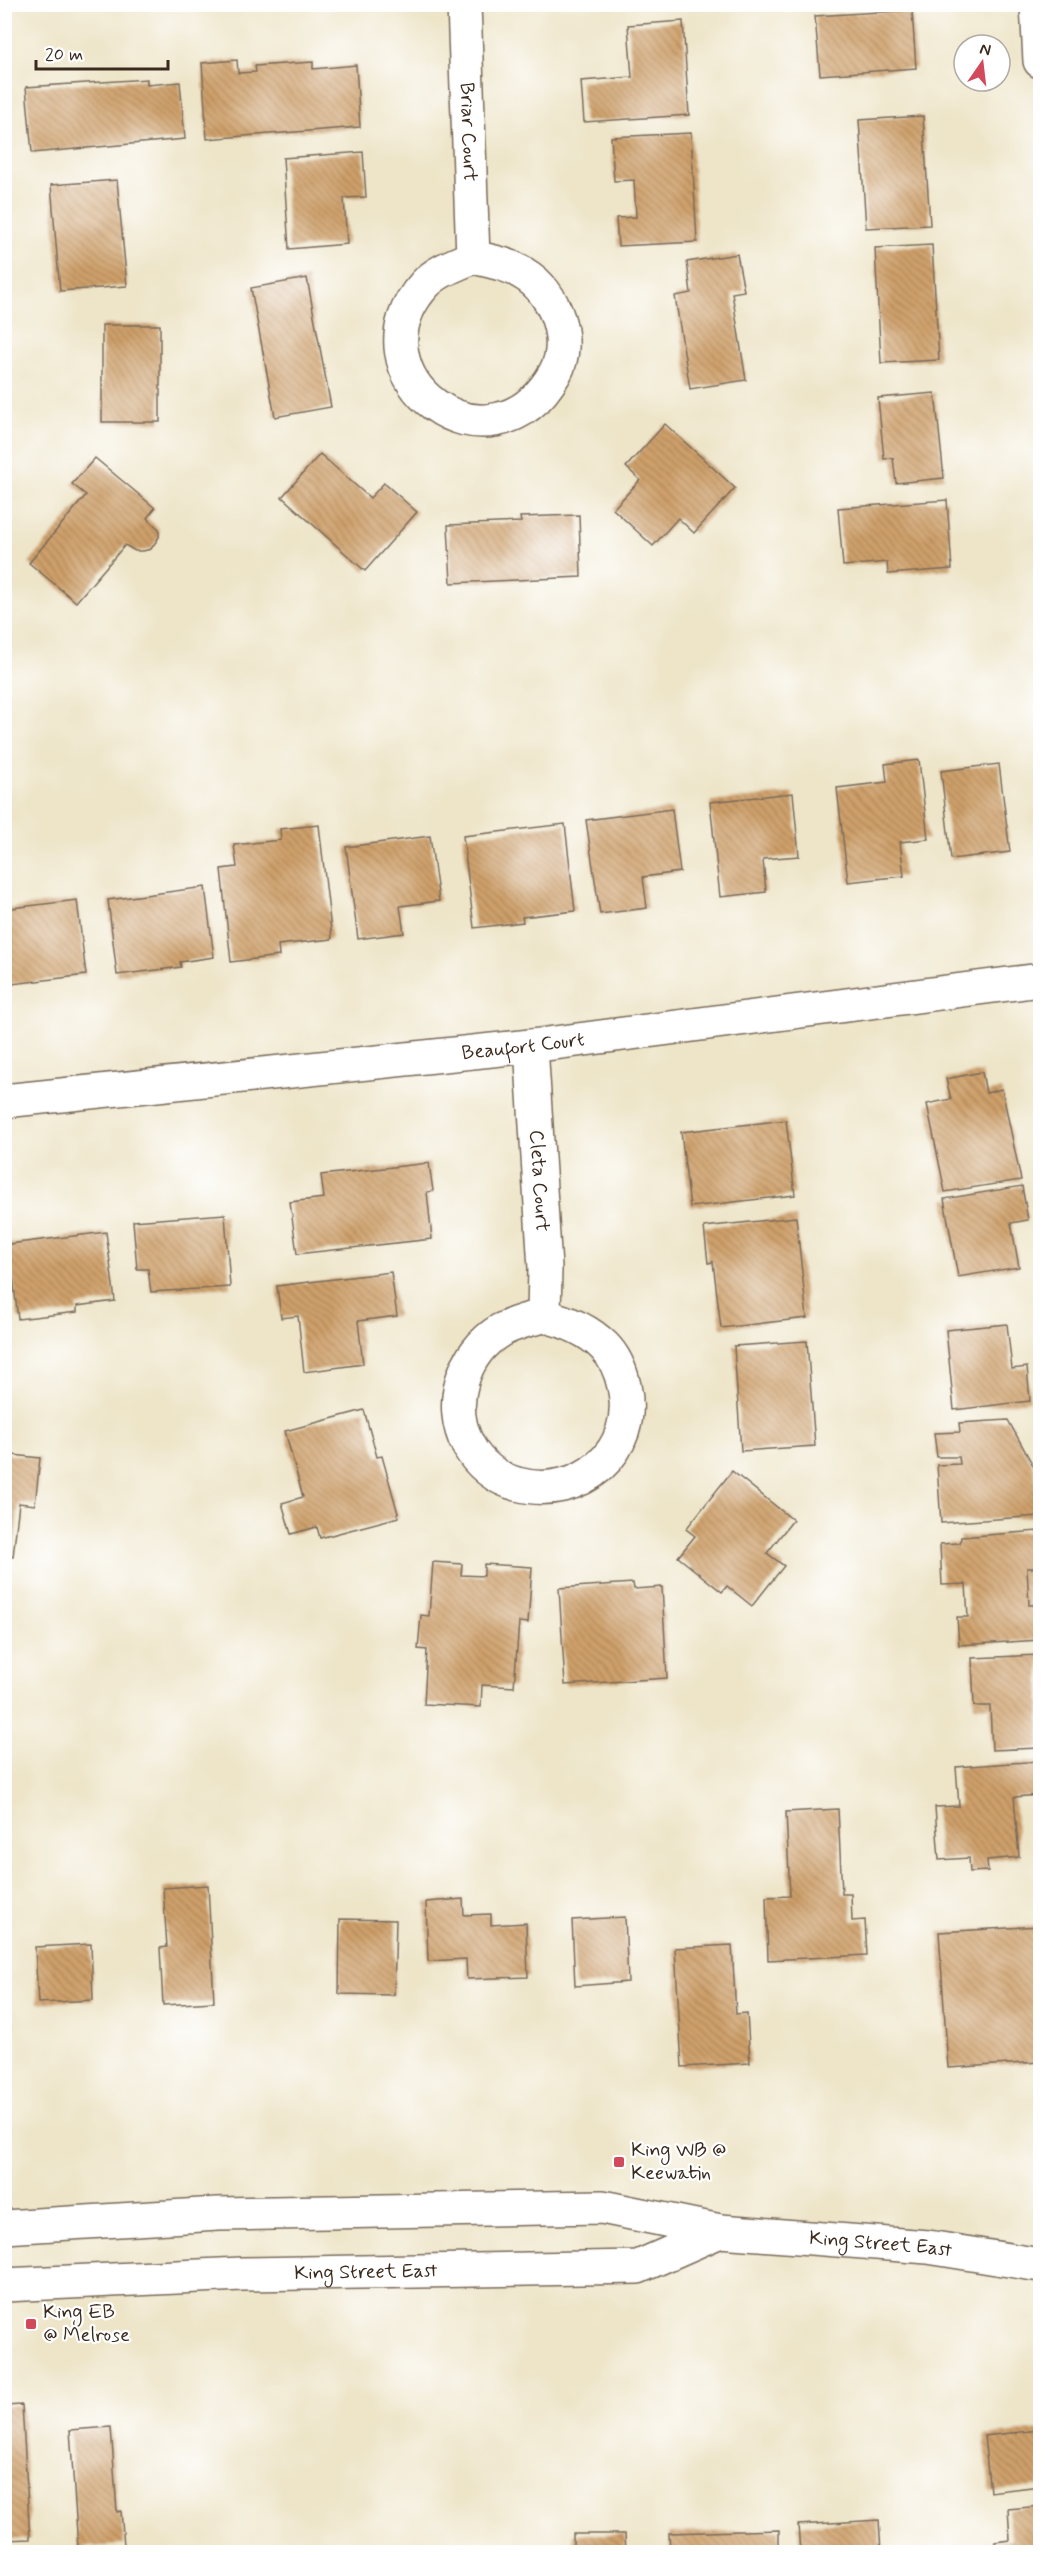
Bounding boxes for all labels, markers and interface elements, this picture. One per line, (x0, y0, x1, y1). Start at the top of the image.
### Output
scale bar (36, 33, 168, 71)
north arrow (952, 33, 1012, 93)
text: N (978, 38, 993, 61)
text: 20 m (45, 43, 83, 67)
street label: Briar Court (453, 82, 484, 182)
street label: Beaufort Court (460, 1026, 586, 1067)
street label: Cleta Court (523, 1129, 556, 1232)
place label: King WB @ Keewatin (631, 2137, 726, 2187)
marker: King WB @ Keewatin (612, 2155, 626, 2169)
street label: King Street East (808, 2224, 954, 2264)
street label: King Street East (294, 2257, 438, 2287)
place label: King EB @ Melrose (43, 2299, 130, 2349)
marker: King EB @ Melrose (24, 2317, 38, 2331)

